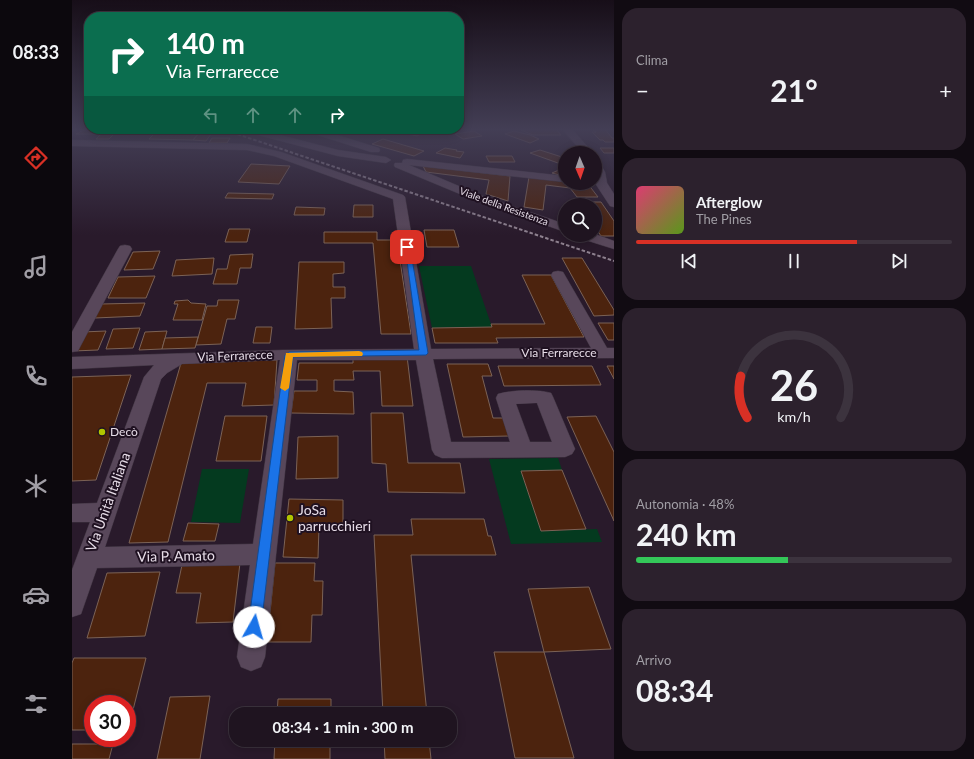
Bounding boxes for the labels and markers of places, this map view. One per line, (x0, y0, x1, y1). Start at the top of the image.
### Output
pin (390, 230, 424, 264)
place label: Decò (110, 424, 138, 439)
marker: Decò (97, 427, 107, 437)
place label: JoSa parrucchieri (298, 501, 371, 534)
marker: JoSa parrucchieri (285, 513, 295, 523)

